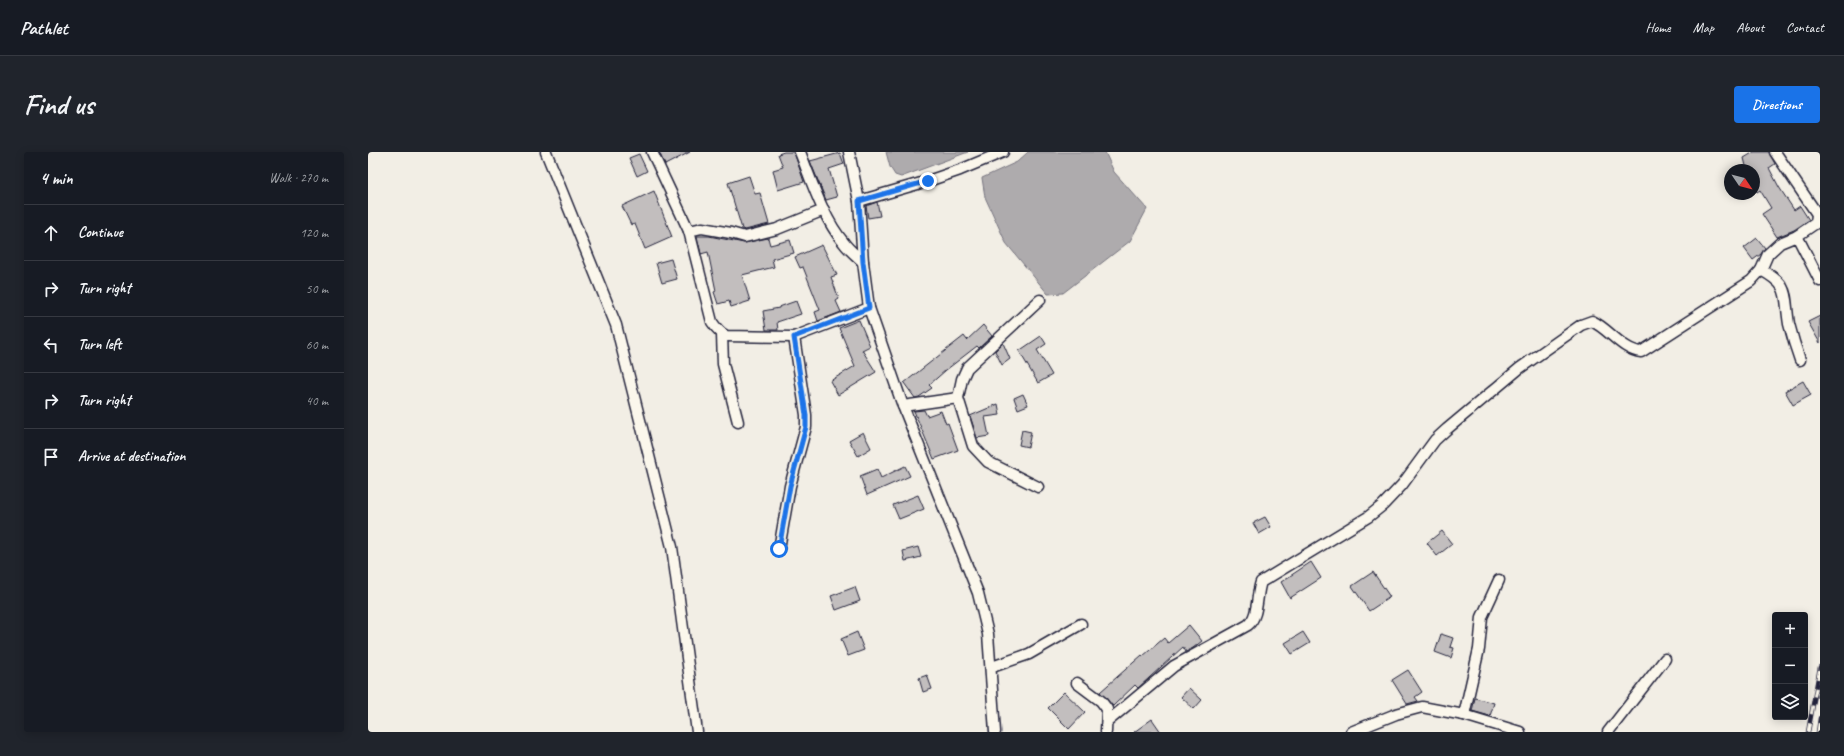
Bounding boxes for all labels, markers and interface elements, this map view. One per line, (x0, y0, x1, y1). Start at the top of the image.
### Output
text: Pathlet (20, 16, 68, 40)
text: Home (1645, 19, 1671, 36)
text: Map (1693, 19, 1714, 36)
text: About (1736, 19, 1764, 36)
text: Contact (1786, 19, 1824, 36)
button: Directions (1734, 86, 1820, 123)
text: Find us (24, 87, 94, 122)
north arrow (1724, 164, 1760, 200)
text: 4 min (40, 168, 73, 189)
text: Walk · 270 m (269, 170, 328, 186)
route end (919, 172, 937, 190)
icon: ahead (40, 222, 62, 244)
text: Continue (78, 223, 123, 242)
text: 120 m (300, 225, 328, 241)
icon: right (40, 278, 62, 300)
text: Turn right (78, 279, 131, 298)
text: 50 m (306, 281, 328, 297)
icon: left (40, 334, 62, 356)
text: Turn left (78, 335, 121, 354)
text: 60 m (306, 337, 328, 353)
icon: right (40, 390, 62, 412)
text: Turn right (78, 391, 131, 410)
text: 40 m (306, 393, 328, 409)
icon: arrive (40, 446, 62, 468)
text: Arrive at destination (78, 447, 185, 466)
route start (770, 540, 788, 558)
map controls (1772, 612, 1808, 720)
button: + (1772, 612, 1808, 648)
button: − (1772, 648, 1808, 684)
button: layers (1772, 684, 1808, 720)

